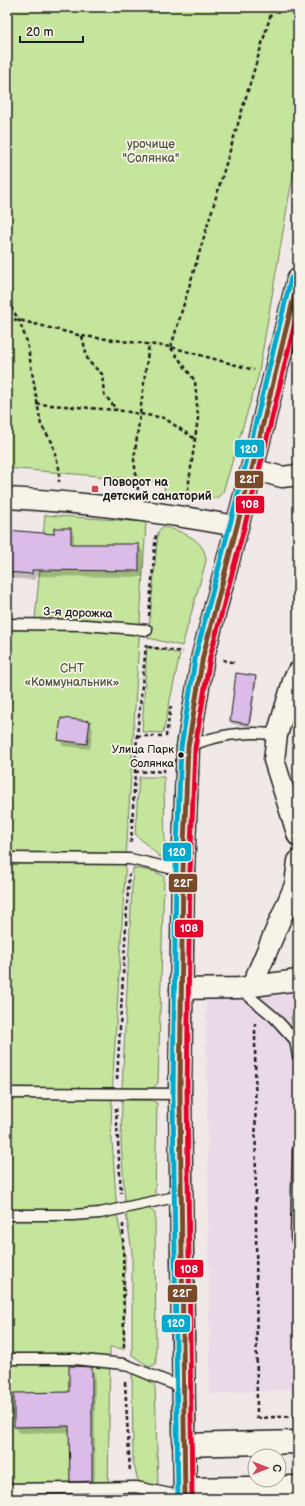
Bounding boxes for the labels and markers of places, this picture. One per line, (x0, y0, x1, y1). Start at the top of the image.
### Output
place label: Поворот на детский санаторий (102, 475, 212, 504)
marker: Поворот на детский санаторий (90, 484, 100, 494)
place label: Улица Парк Солянка (112, 743, 174, 770)
marker: Улица Парк Солянка (176, 750, 186, 760)

